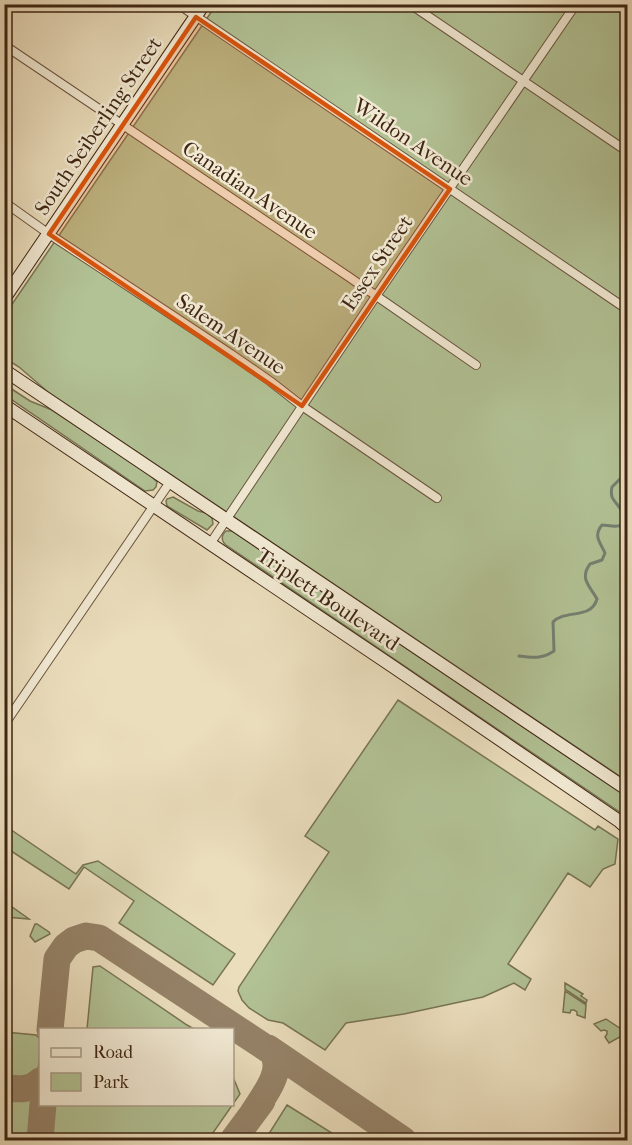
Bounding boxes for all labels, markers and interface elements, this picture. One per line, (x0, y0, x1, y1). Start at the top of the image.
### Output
street label: South Seiberling Street (29, 32, 167, 220)
street label: Wildon Avenue (348, 93, 477, 191)
street label: Canadian Avenue (178, 136, 322, 244)
street label: Essex Street (336, 211, 418, 315)
street label: Salem Avenue (172, 289, 290, 379)
street label: Triplett Boulevard (252, 542, 404, 656)
legend (39, 1028, 234, 1106)
text: Road (93, 1042, 133, 1063)
text: Park (93, 1072, 130, 1093)

